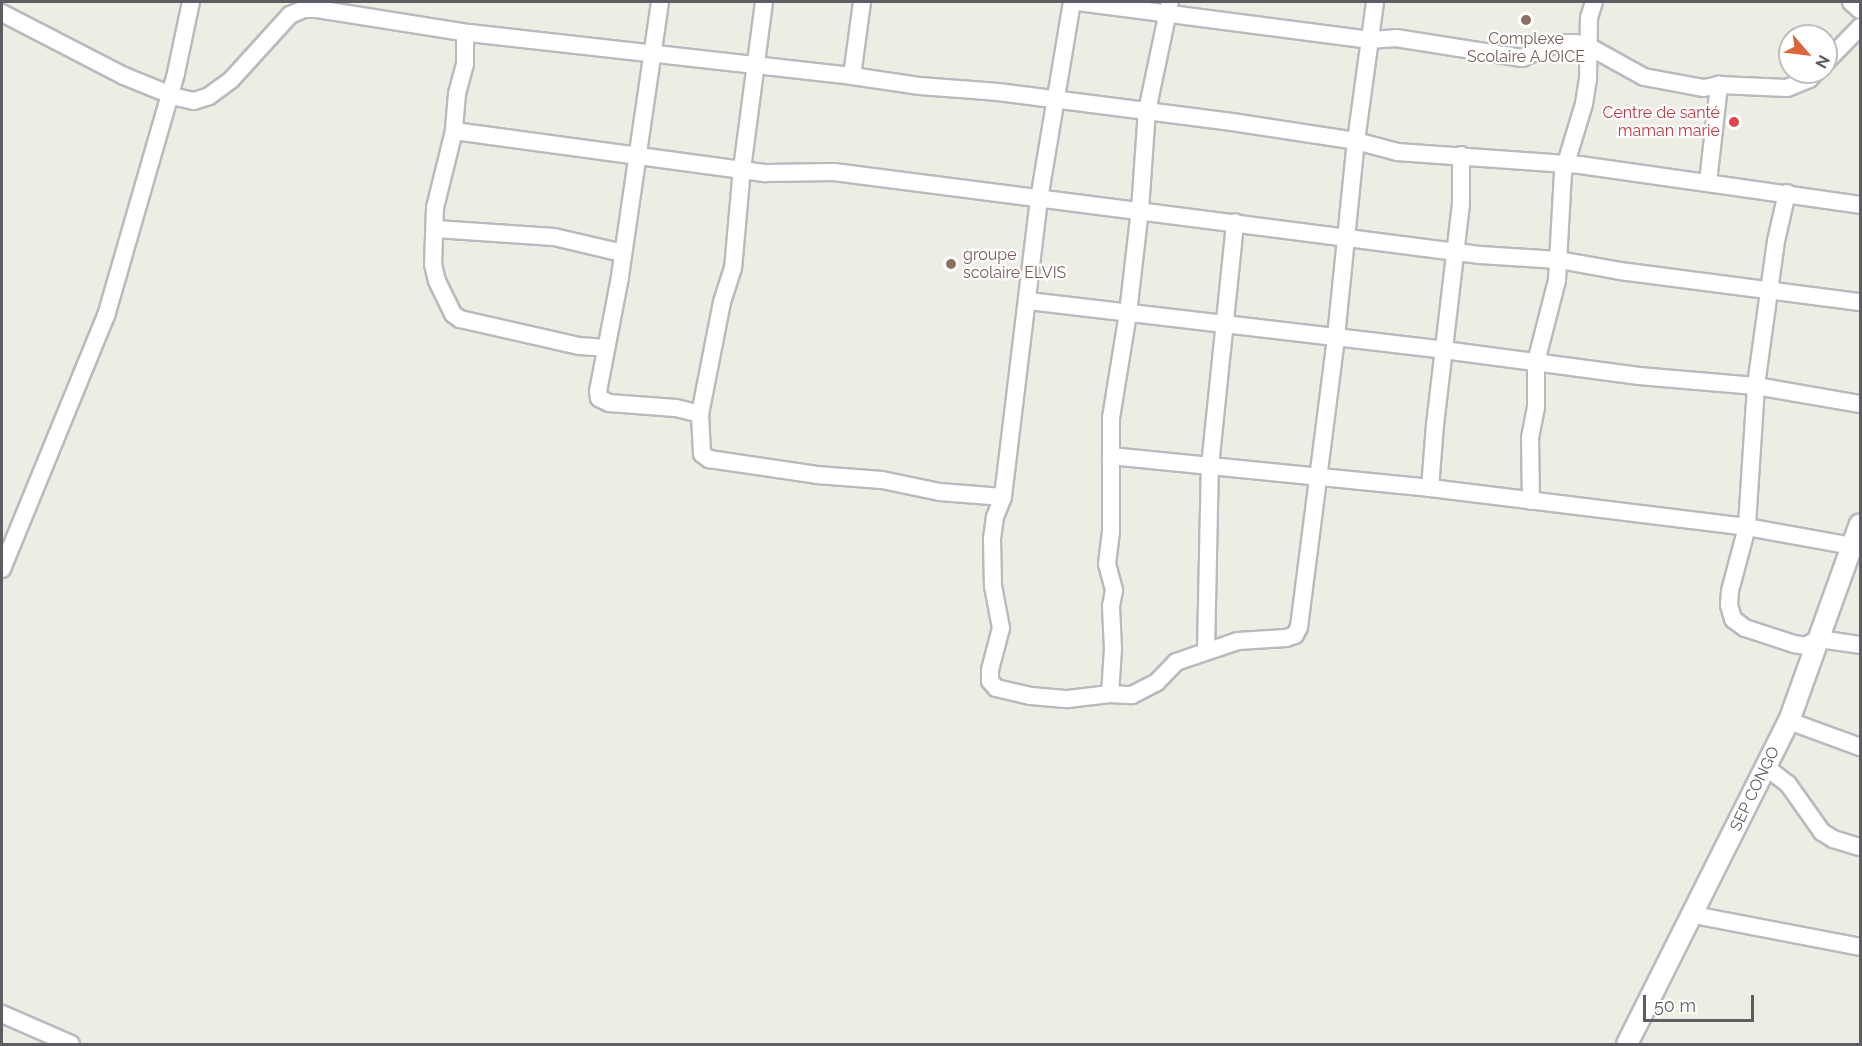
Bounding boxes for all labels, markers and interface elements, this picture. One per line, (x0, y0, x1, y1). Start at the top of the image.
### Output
marker: Complexe Scolaire AJOICE (1519, 13, 1533, 27)
north arrow (1778, 24, 1838, 84)
place label: Complexe Scolaire AJOICE (1467, 29, 1585, 67)
text: N (1811, 52, 1834, 72)
place label: Centre de santé maman marie (1602, 103, 1720, 141)
marker: Centre de santé maman marie (1725, 113, 1743, 131)
place label: groupe scolaire ELVIS (963, 245, 1066, 283)
marker: groupe scolaire ELVIS (944, 257, 958, 271)
street label: SEP CONGO (1726, 743, 1784, 835)
scale bar (1646, 983, 1757, 1021)
text: 50 m (1654, 995, 1696, 1016)

